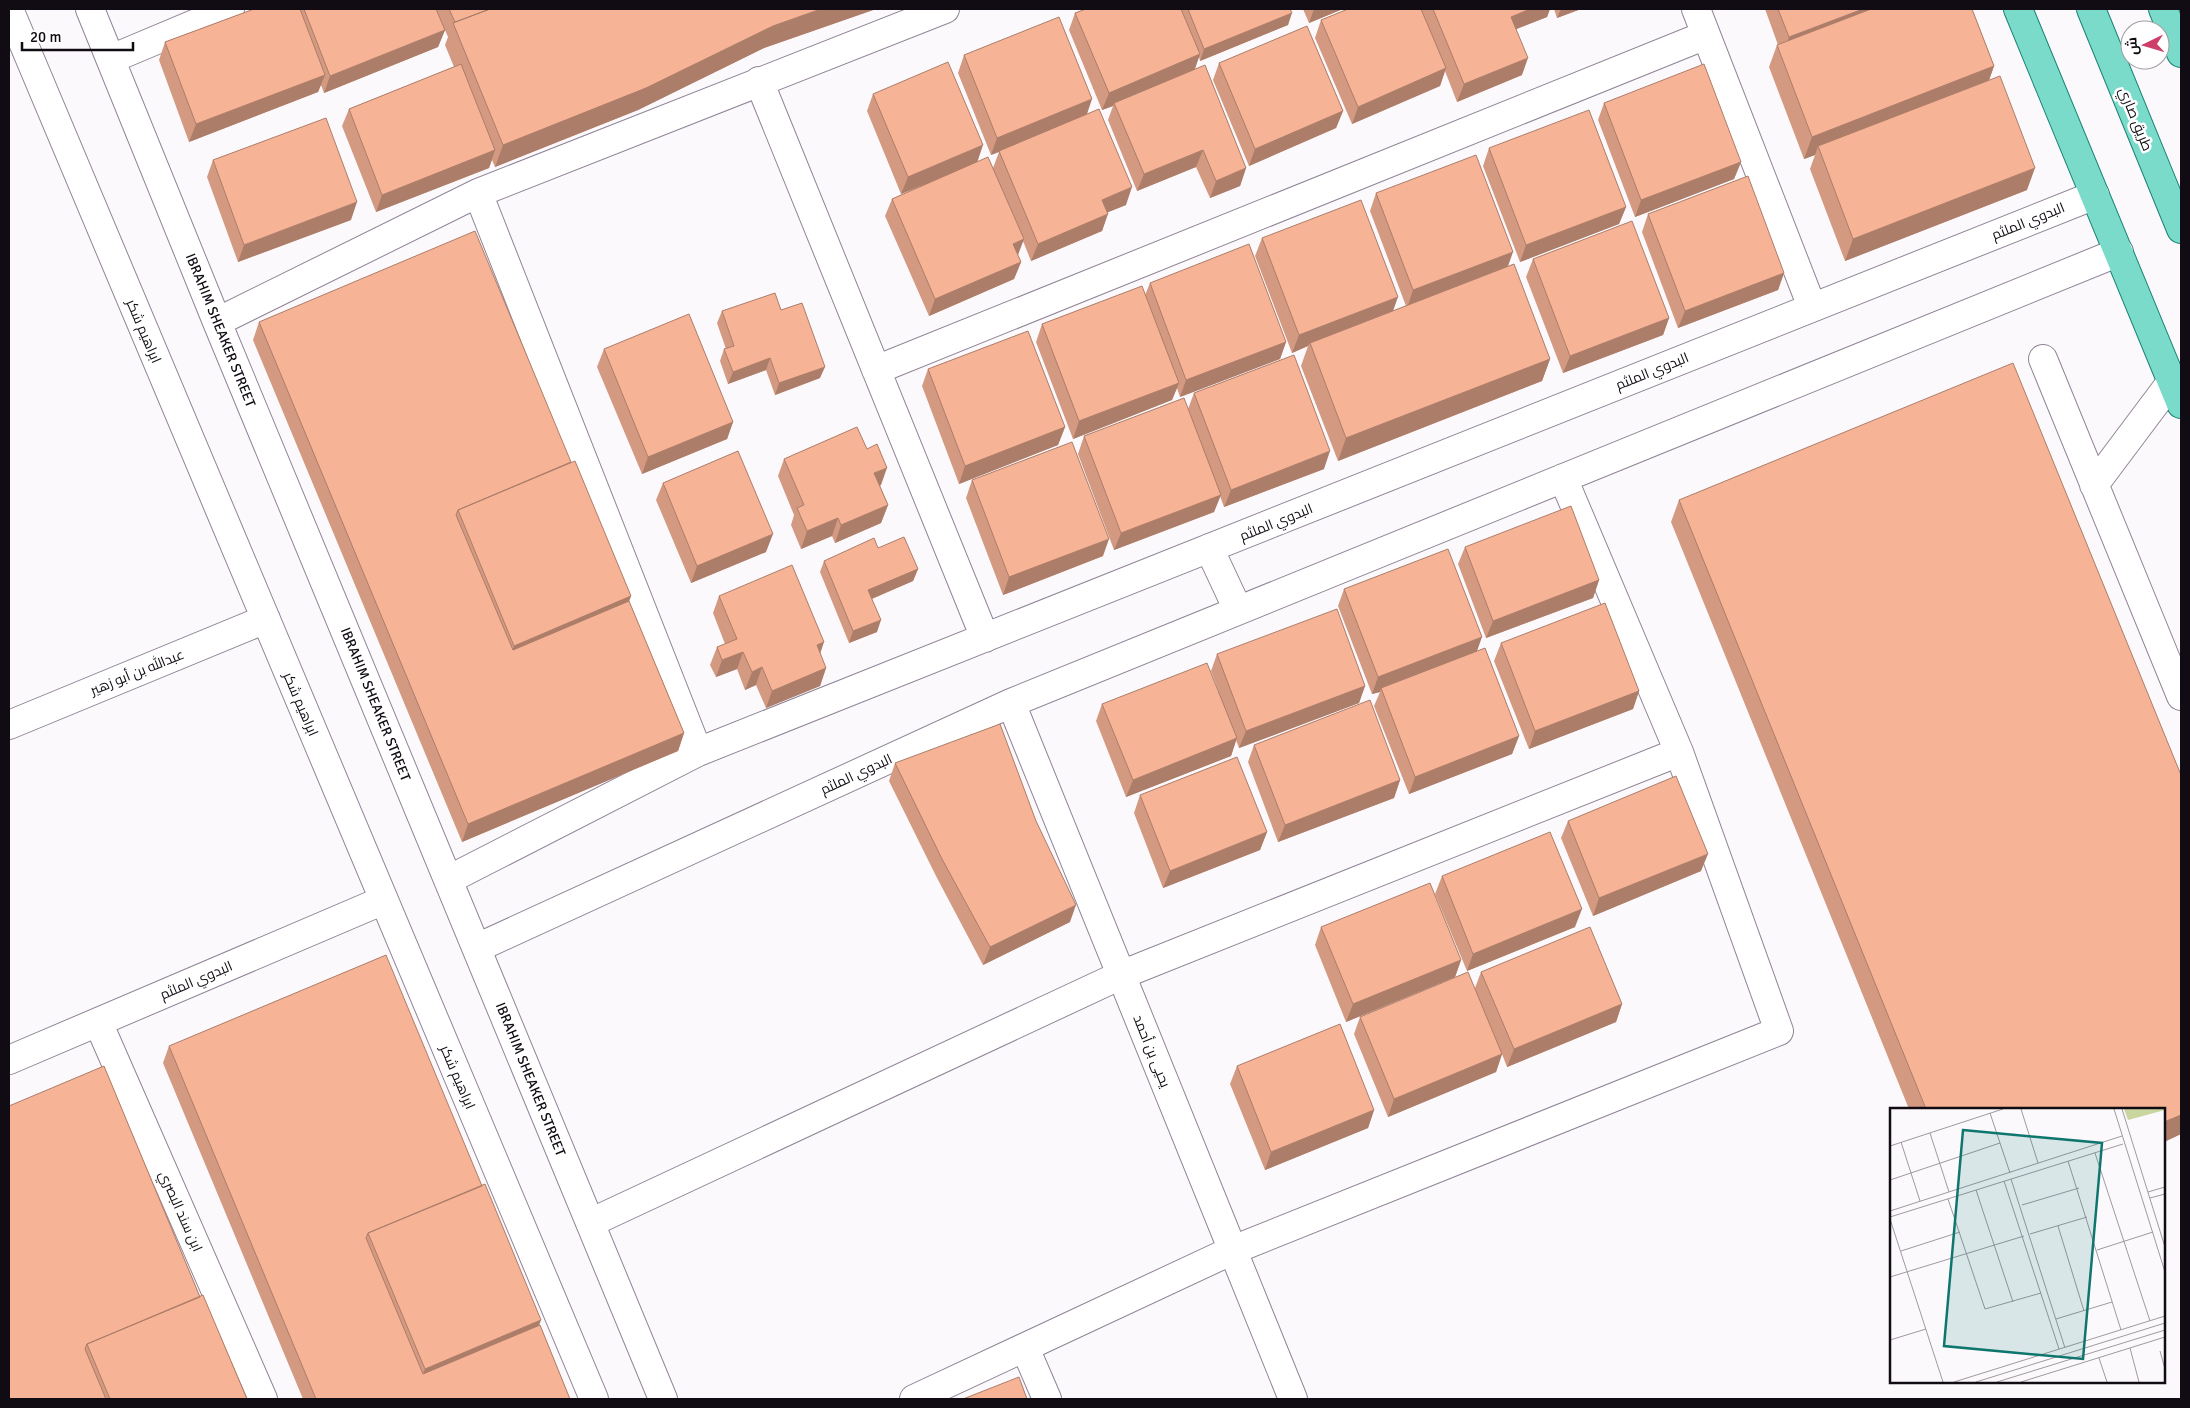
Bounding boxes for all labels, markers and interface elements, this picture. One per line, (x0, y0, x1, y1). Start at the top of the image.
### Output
scale bar (22, 20, 134, 52)
north arrow (2120, 20, 2170, 70)
text: 20 m (30, 28, 61, 46)
text: ش (2123, 36, 2142, 56)
street label: طريق صاري (2112, 85, 2156, 155)
street label: البدوي الملثم (1989, 199, 2068, 247)
street label: IBRAHIM SHEAKER STREET (182, 251, 259, 410)
street label: ابراهيم شكر (121, 296, 165, 366)
street label: البدوي الملثم (1613, 349, 1692, 397)
street label: البدوي الملثم (1237, 500, 1316, 548)
street label: IBRAHIM SHEAKER STREET (337, 625, 414, 784)
street label: عبدالله بن أبو زهير (86, 645, 187, 699)
street label: ابراهيم شكر (278, 669, 322, 739)
street label: البدوي الملثم (818, 750, 896, 801)
street label: البدوي الملثم (157, 958, 236, 1006)
street label: IBRAHIM SHEAKER STREET (492, 1000, 569, 1159)
street label: يحيى بن أحمد (1129, 1012, 1175, 1090)
street label: ابراهيم شكر (435, 1042, 479, 1112)
inset map (1890, 1108, 2165, 1383)
street label: ابن سند البصري (152, 1168, 206, 1255)

